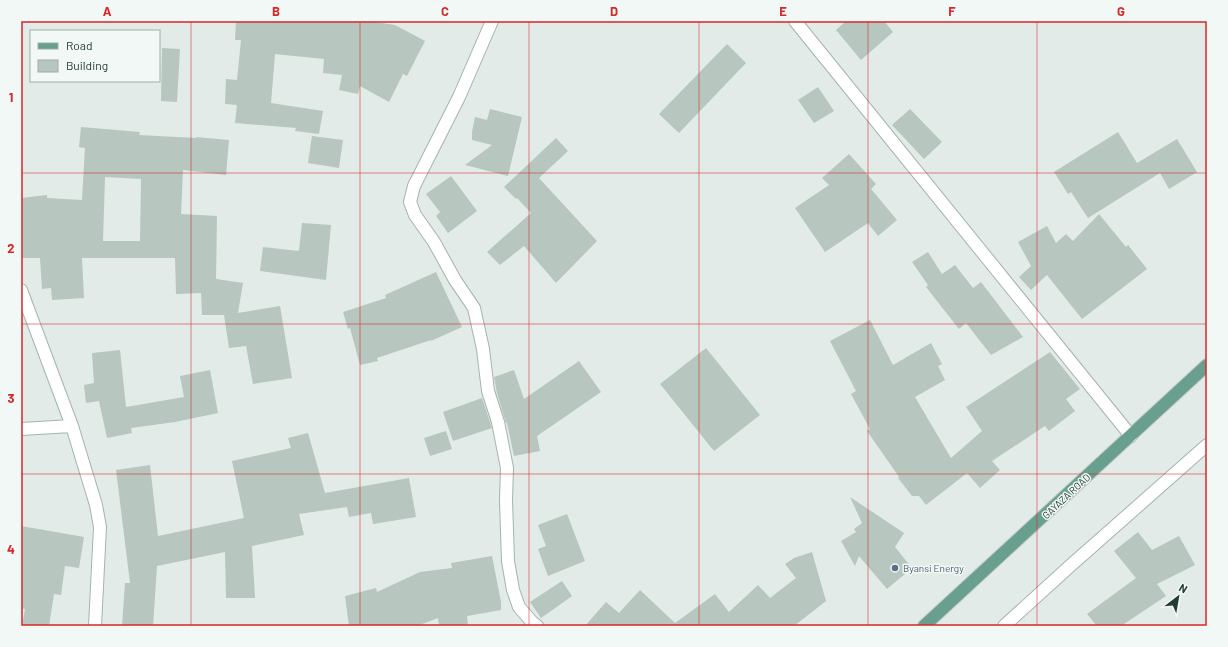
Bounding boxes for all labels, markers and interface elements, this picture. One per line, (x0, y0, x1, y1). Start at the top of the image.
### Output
text: A (103, 3, 112, 19)
text: B (272, 3, 280, 19)
text: C (441, 3, 449, 19)
text: D (610, 3, 618, 19)
text: E (779, 3, 787, 19)
text: F (948, 3, 956, 19)
text: G (1117, 3, 1125, 19)
legend (30, 30, 160, 82)
text: Road (66, 38, 93, 52)
text: Building (66, 58, 108, 72)
text: 1 (9, 89, 13, 105)
text: 2 (7, 240, 15, 256)
text: 3 (7, 390, 15, 406)
street label: GAYAZA ROAD (1040, 471, 1092, 521)
text: 4 (7, 541, 15, 557)
place label: Byansi Energy (903, 562, 964, 574)
marker: Byansi Energy (890, 563, 900, 573)
north arrow (1158, 577, 1198, 617)
text: N (1177, 581, 1190, 595)

